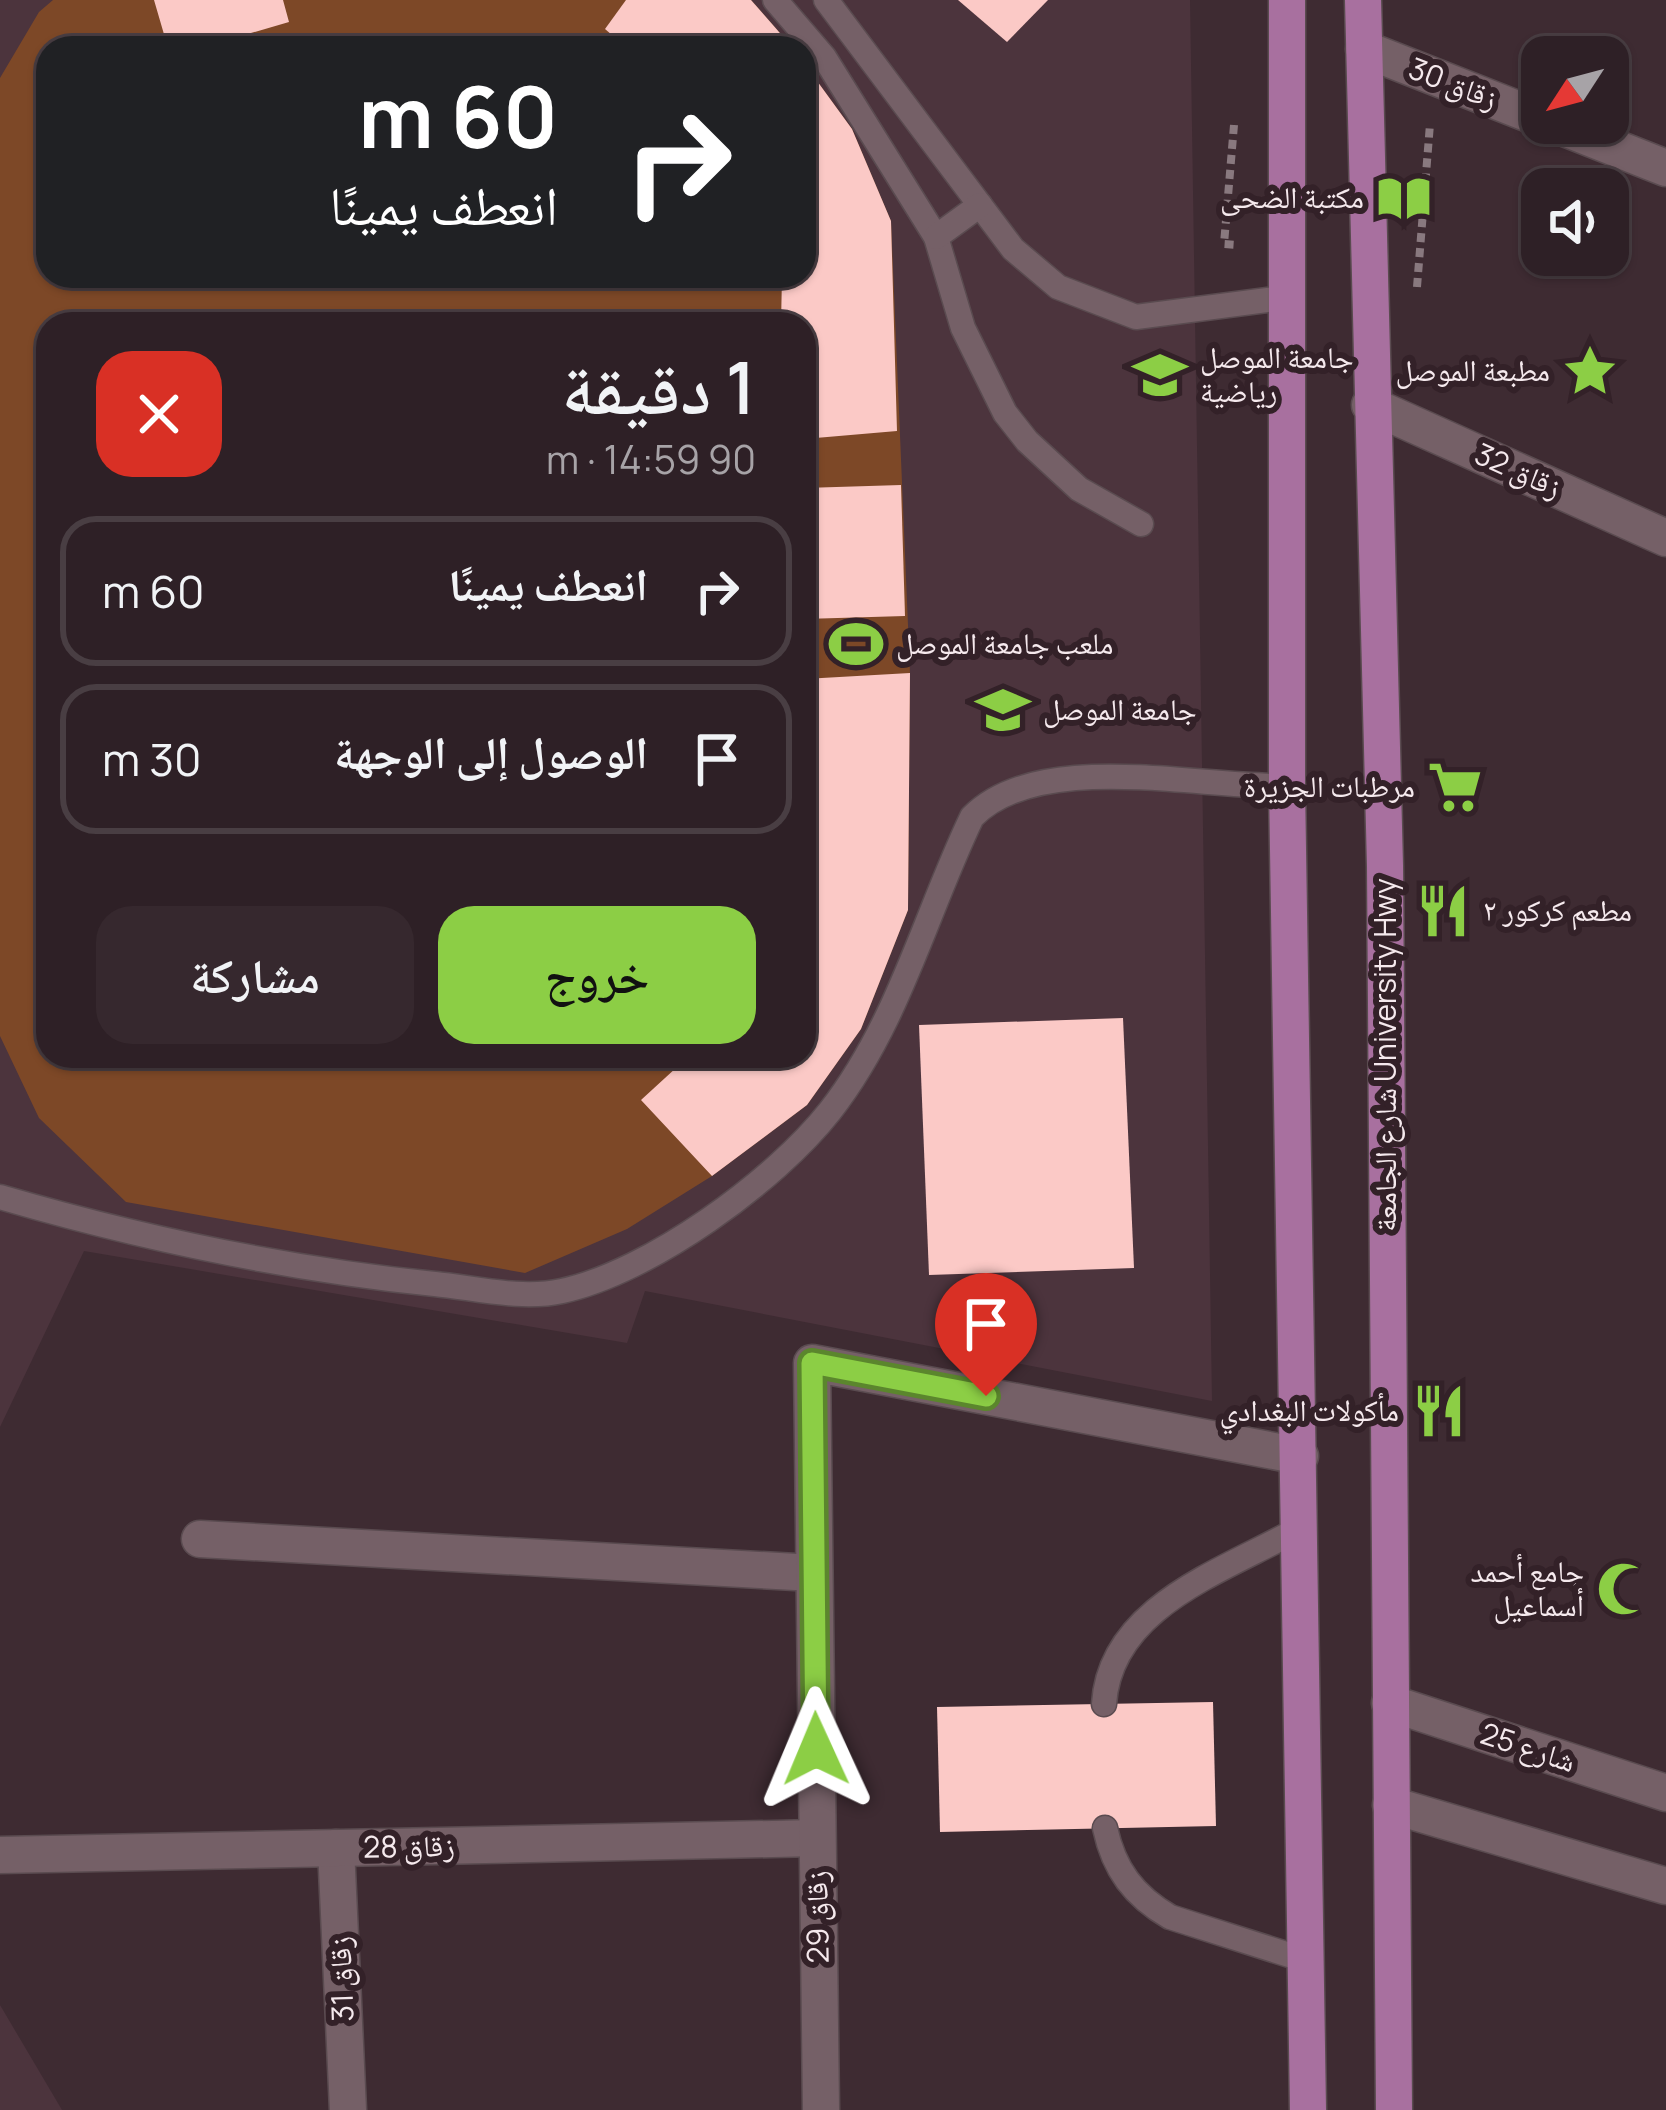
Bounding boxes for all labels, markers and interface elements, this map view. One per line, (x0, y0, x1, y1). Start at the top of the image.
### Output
north arrow (1521, 36, 1629, 144)
map controls (1521, 36, 1629, 276)
street label: زقاق 30 (1403, 47, 1504, 118)
text: 60 m (358, 58, 558, 173)
icon: right (600, 84, 756, 240)
text: انعطف يمينًا (329, 167, 558, 241)
button: sound (1521, 168, 1629, 276)
library icon: مكتبة الضحى (1375, 169, 1433, 227)
place label: مكتبة الضحى (1220, 176, 1364, 217)
place label: جامعة الموصل رياضية (1200, 336, 1354, 411)
text: 1 دقيقة (562, 337, 756, 436)
place icon: مطبعة الموصل (1561, 342, 1619, 400)
school or university icon: جامعة الموصل رياضية (1131, 346, 1189, 404)
place label: مطبعة الموصل (1395, 349, 1550, 390)
button: close (96, 351, 222, 477)
text: 90 m · 14:59 (546, 432, 756, 486)
street label: زقاق 32 (1469, 432, 1568, 507)
text: انعطف يمينًا (448, 553, 648, 615)
icon: right (684, 558, 750, 624)
text: 60 m (102, 560, 205, 622)
sports icon: ملعب جامعة الموصل (827, 615, 885, 673)
place label: ملعب جامعة الموصل (896, 622, 1114, 663)
school or university icon: جامعة الموصل (974, 681, 1032, 739)
place label: جامعة الموصل (1043, 688, 1197, 729)
text: الوصول إلى الوجهة (334, 721, 648, 783)
icon: arrive (684, 726, 750, 792)
text: 30 m (102, 728, 202, 790)
supermarket icon: مرطبات الجزيرة (1426, 758, 1484, 816)
place label: مرطبات الجزيرة (1244, 765, 1415, 806)
street label: شارع الجامعة University Hwy (1364, 878, 1405, 1232)
restaurant icon: مطعم كركور ٢ (1414, 882, 1472, 940)
place label: مطعم كركور ٢ (1483, 889, 1632, 931)
button: مشاركة (96, 906, 414, 1044)
button: خروج (438, 906, 756, 1044)
pin (935, 1273, 1037, 1396)
icon: arrive (953, 1291, 1019, 1357)
restaurant icon: مأكولات البغدادي (1410, 1382, 1468, 1440)
place label: مأكولات البغدادي (1220, 1389, 1399, 1435)
place label: جامع أحمد أسماعيل (1471, 1550, 1584, 1625)
mosque icon: جامع أحمد أسماعيل (1595, 1560, 1653, 1618)
position arrow (753, 1686, 879, 1812)
street label: شارع 25 (1476, 1712, 1581, 1781)
street label: زقاق 28 (363, 1824, 455, 1867)
street label: زقاق 29 (795, 1870, 838, 1964)
street label: زقاق 31 (319, 1936, 362, 2022)

